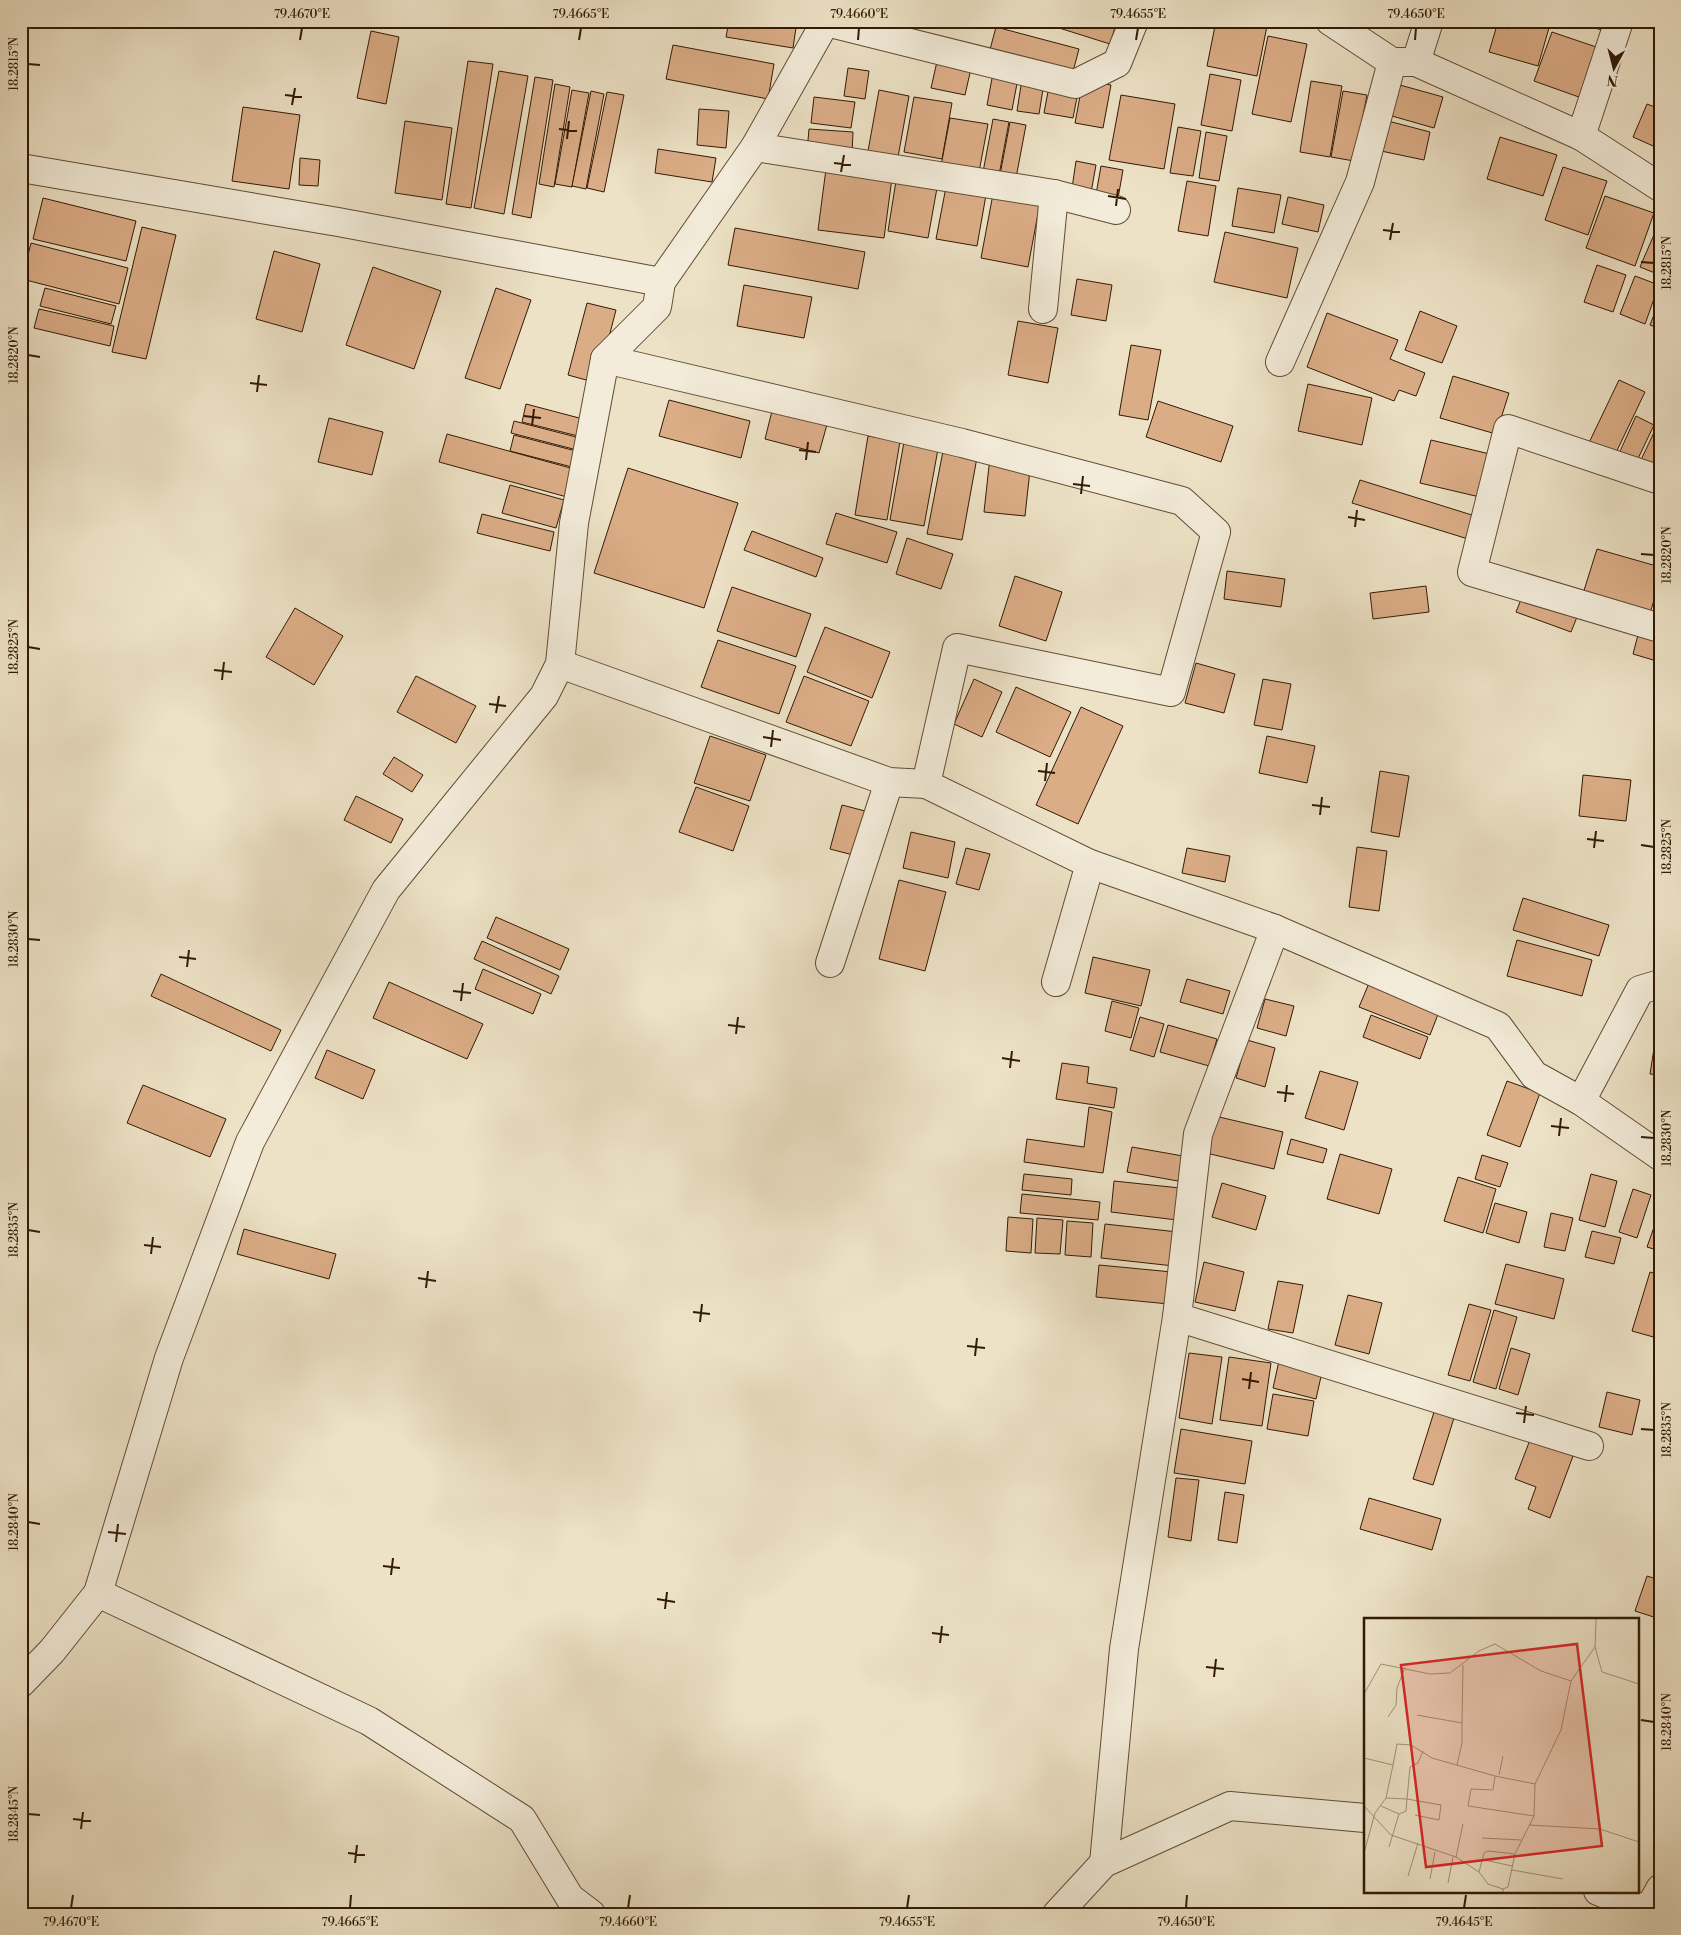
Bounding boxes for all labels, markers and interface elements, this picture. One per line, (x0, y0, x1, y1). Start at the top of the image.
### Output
text: 79.4670°E (274, 7, 330, 22)
text: 79.4665°E (553, 7, 609, 22)
text: 79.4660°E (830, 7, 888, 22)
text: 79.4655°E (1110, 7, 1166, 22)
text: 79.4650°E (1387, 7, 1445, 22)
text: 18.2815°N (7, 37, 22, 91)
north arrow (1588, 42, 1638, 92)
text: N (1606, 70, 1619, 90)
text: 18.2815°N (1660, 236, 1675, 290)
text: 18.2820°N (7, 326, 22, 384)
text: 18.2820°N (1660, 526, 1675, 584)
text: 18.2825°N (7, 619, 22, 675)
text: 18.2825°N (1660, 819, 1675, 875)
text: 18.2830°N (7, 910, 22, 968)
text: 18.2830°N (1660, 1109, 1675, 1167)
text: 18.2835°N (7, 1202, 22, 1258)
text: 18.2835°N (1660, 1402, 1675, 1458)
text: 18.2840°N (7, 1493, 22, 1551)
inset map (1364, 1618, 1638, 1892)
text: 18.2840°N (1660, 1693, 1675, 1751)
text: 18.2845°N (7, 1786, 22, 1842)
text: 79.4670°E (43, 1915, 99, 1930)
text: 79.4665°E (322, 1915, 378, 1930)
text: 79.4660°E (599, 1915, 657, 1930)
text: 79.4655°E (879, 1915, 935, 1930)
text: 79.4650°E (1157, 1915, 1215, 1930)
text: 79.4645°E (1436, 1915, 1492, 1930)

